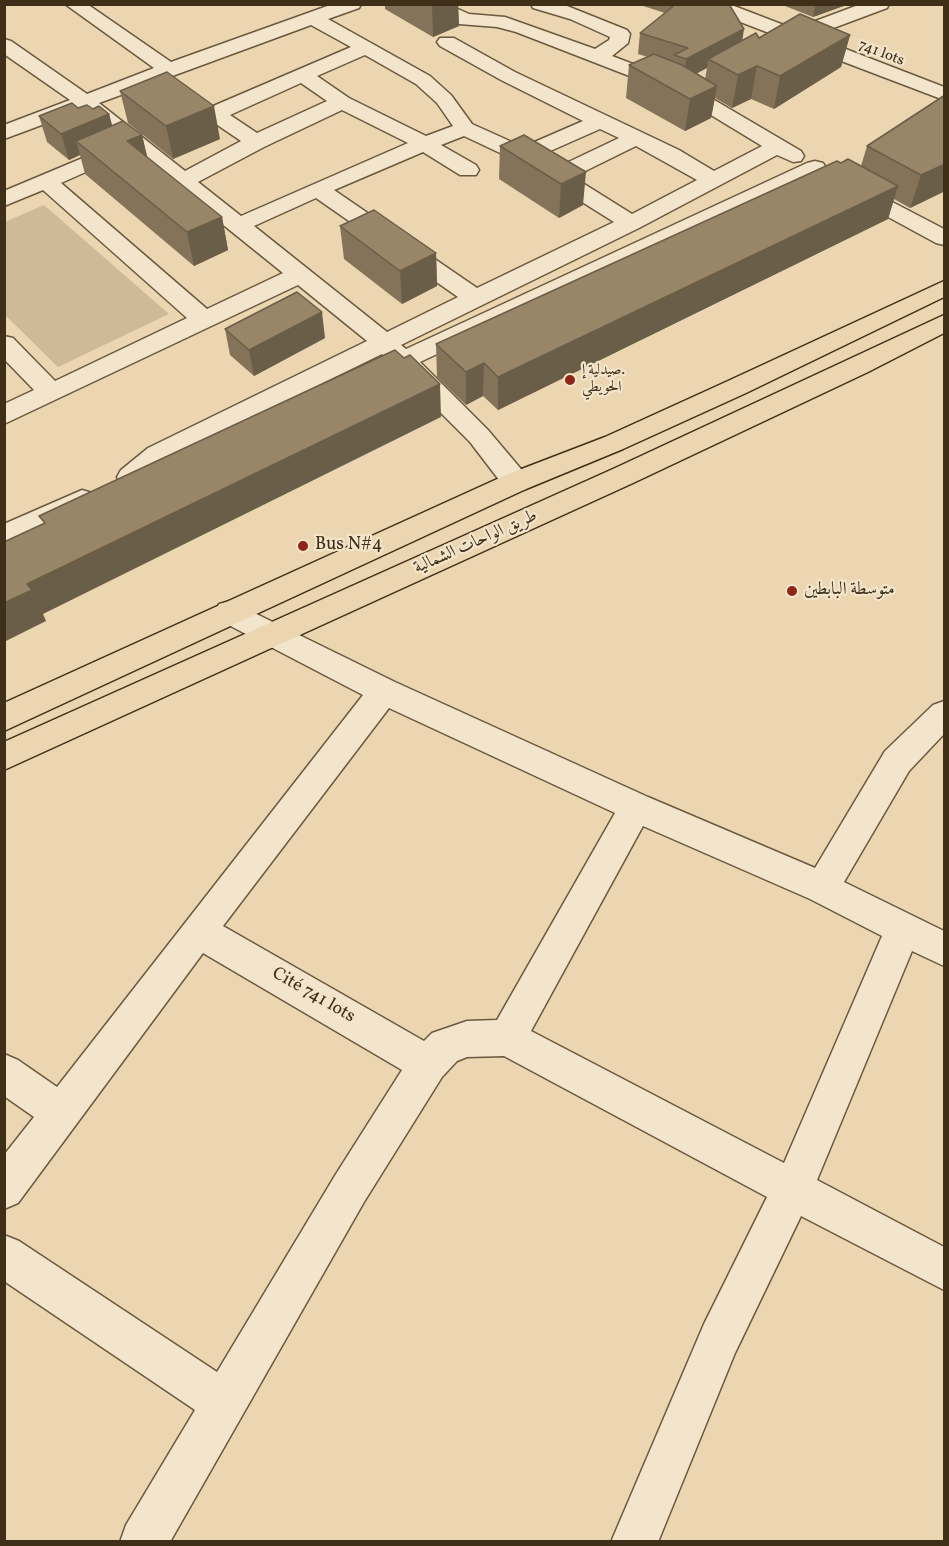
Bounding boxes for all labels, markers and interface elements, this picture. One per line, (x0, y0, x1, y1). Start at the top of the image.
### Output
street label: 741 lots (856, 37, 906, 71)
place label: صيدلية إ. الحويطي (582, 362, 625, 397)
marker: صيدلية إ. الحويطي (563, 373, 577, 387)
street label: طريق الواحات الشمالية (411, 506, 541, 580)
place label: Bus N#4 (315, 535, 382, 557)
marker: Bus N#4 (296, 539, 310, 553)
place label: متوسطة البابطين (804, 580, 895, 602)
marker: متوسطة البابطين (785, 584, 799, 598)
street label: Cité 741 lots (267, 963, 359, 1029)

